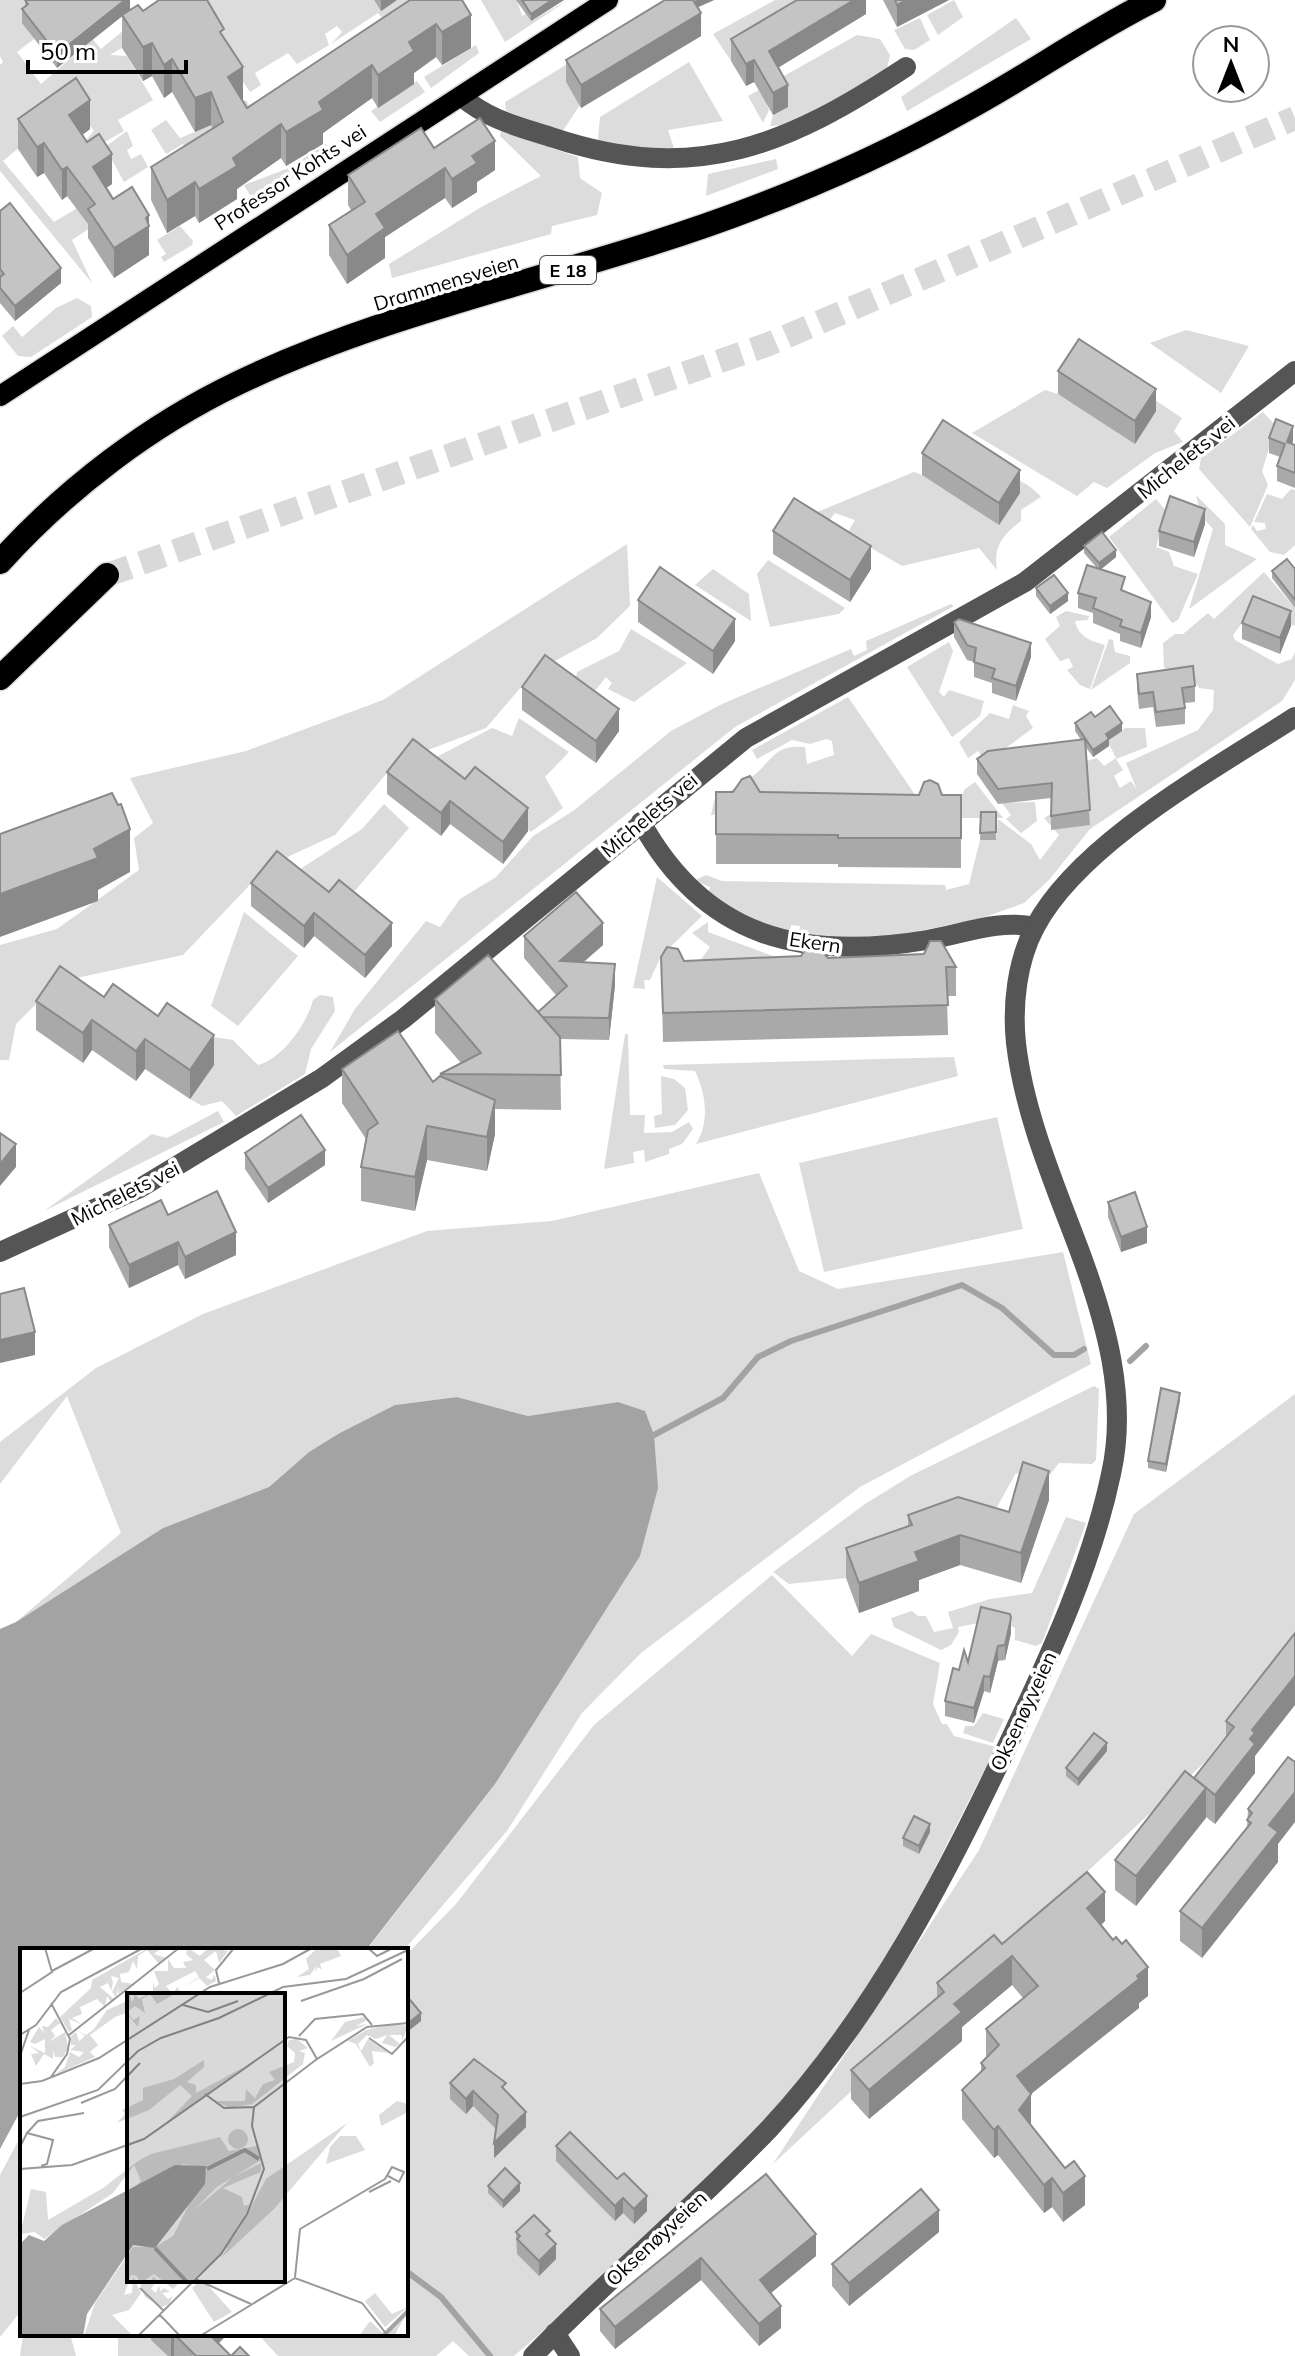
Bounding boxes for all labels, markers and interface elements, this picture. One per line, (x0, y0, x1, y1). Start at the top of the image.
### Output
scale bar (28, 24, 186, 74)
north arrow (1191, 24, 1271, 104)
text: N (1223, 30, 1239, 58)
text: 50 m (40, 36, 96, 66)
street label: Professor Kohts vei (209, 119, 371, 235)
street label: Drammensveien (370, 248, 522, 316)
road number: E 18 (540, 256, 596, 284)
street label: Michelets vei (1132, 410, 1240, 504)
street label: Michelets vei (596, 767, 702, 863)
street label: Ekern (788, 926, 842, 958)
street label: Michelets vei (67, 1155, 183, 1231)
street label: Oksenøyveien (984, 1647, 1062, 1775)
inset map (20, 1948, 408, 2336)
street label: Oksenøyveien (600, 2185, 712, 2291)

